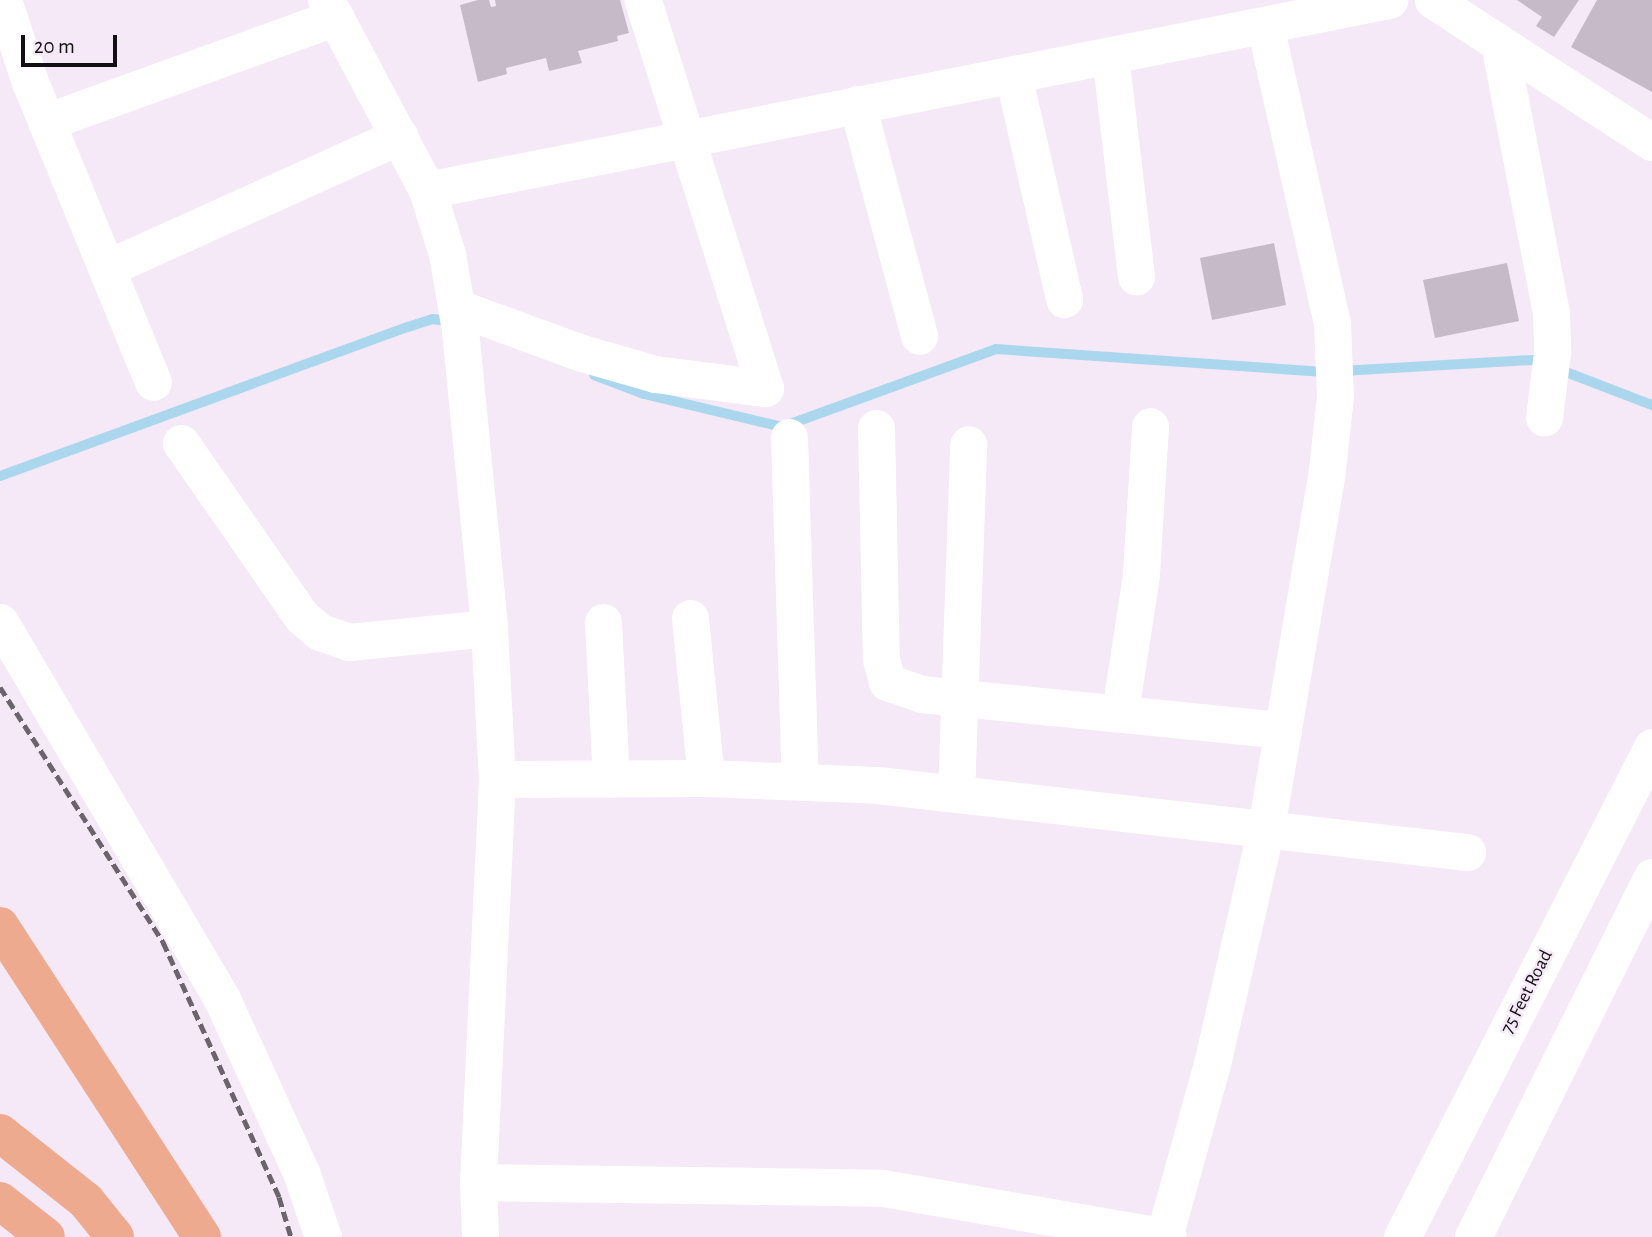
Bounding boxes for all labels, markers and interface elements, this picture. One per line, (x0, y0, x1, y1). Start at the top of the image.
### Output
scale bar (24, 21, 121, 65)
text: 20 m (34, 36, 75, 57)
street label: 75 Feet Road (1496, 946, 1558, 1038)

